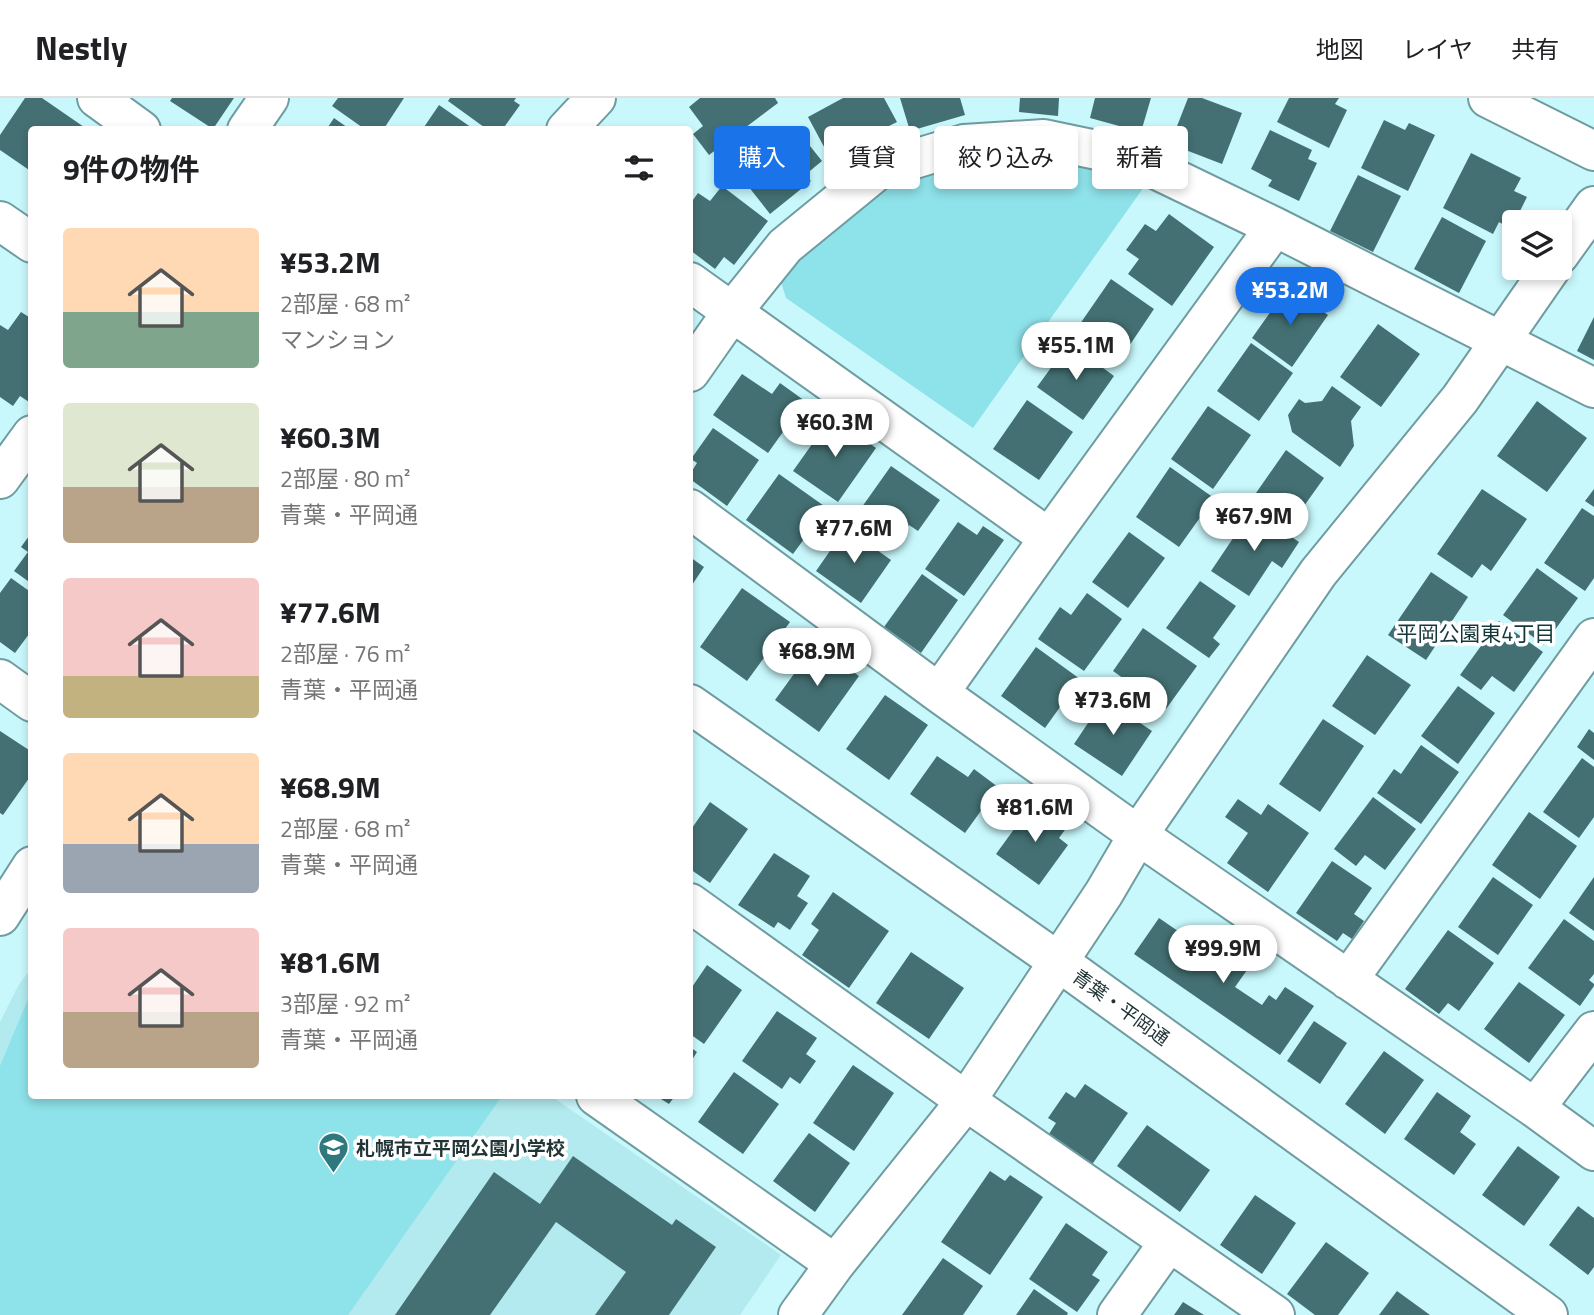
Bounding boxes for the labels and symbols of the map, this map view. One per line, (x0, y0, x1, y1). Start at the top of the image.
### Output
pin: ¥53.2M (1233, 268, 1347, 327)
pin: ¥55.1M (1019, 322, 1133, 382)
pin: ¥60.3M (778, 400, 892, 459)
pin: ¥67.9M (1197, 494, 1311, 553)
pin: ¥77.6M (797, 505, 911, 565)
district label: 平岡公園東4丁目 (1397, 617, 1555, 649)
pin: ¥68.9M (760, 628, 874, 688)
pin: ¥73.6M (1056, 678, 1170, 737)
pin: ¥81.6M (978, 784, 1092, 844)
pin: ¥99.9M (1166, 926, 1280, 985)
street label: 青葉・平岡通 (1067, 961, 1176, 1052)
school or university icon: 札幌市立平岡公園小学校 (316, 1131, 350, 1175)
place label: 札幌市立平岡公園小学校 (356, 1133, 565, 1162)

